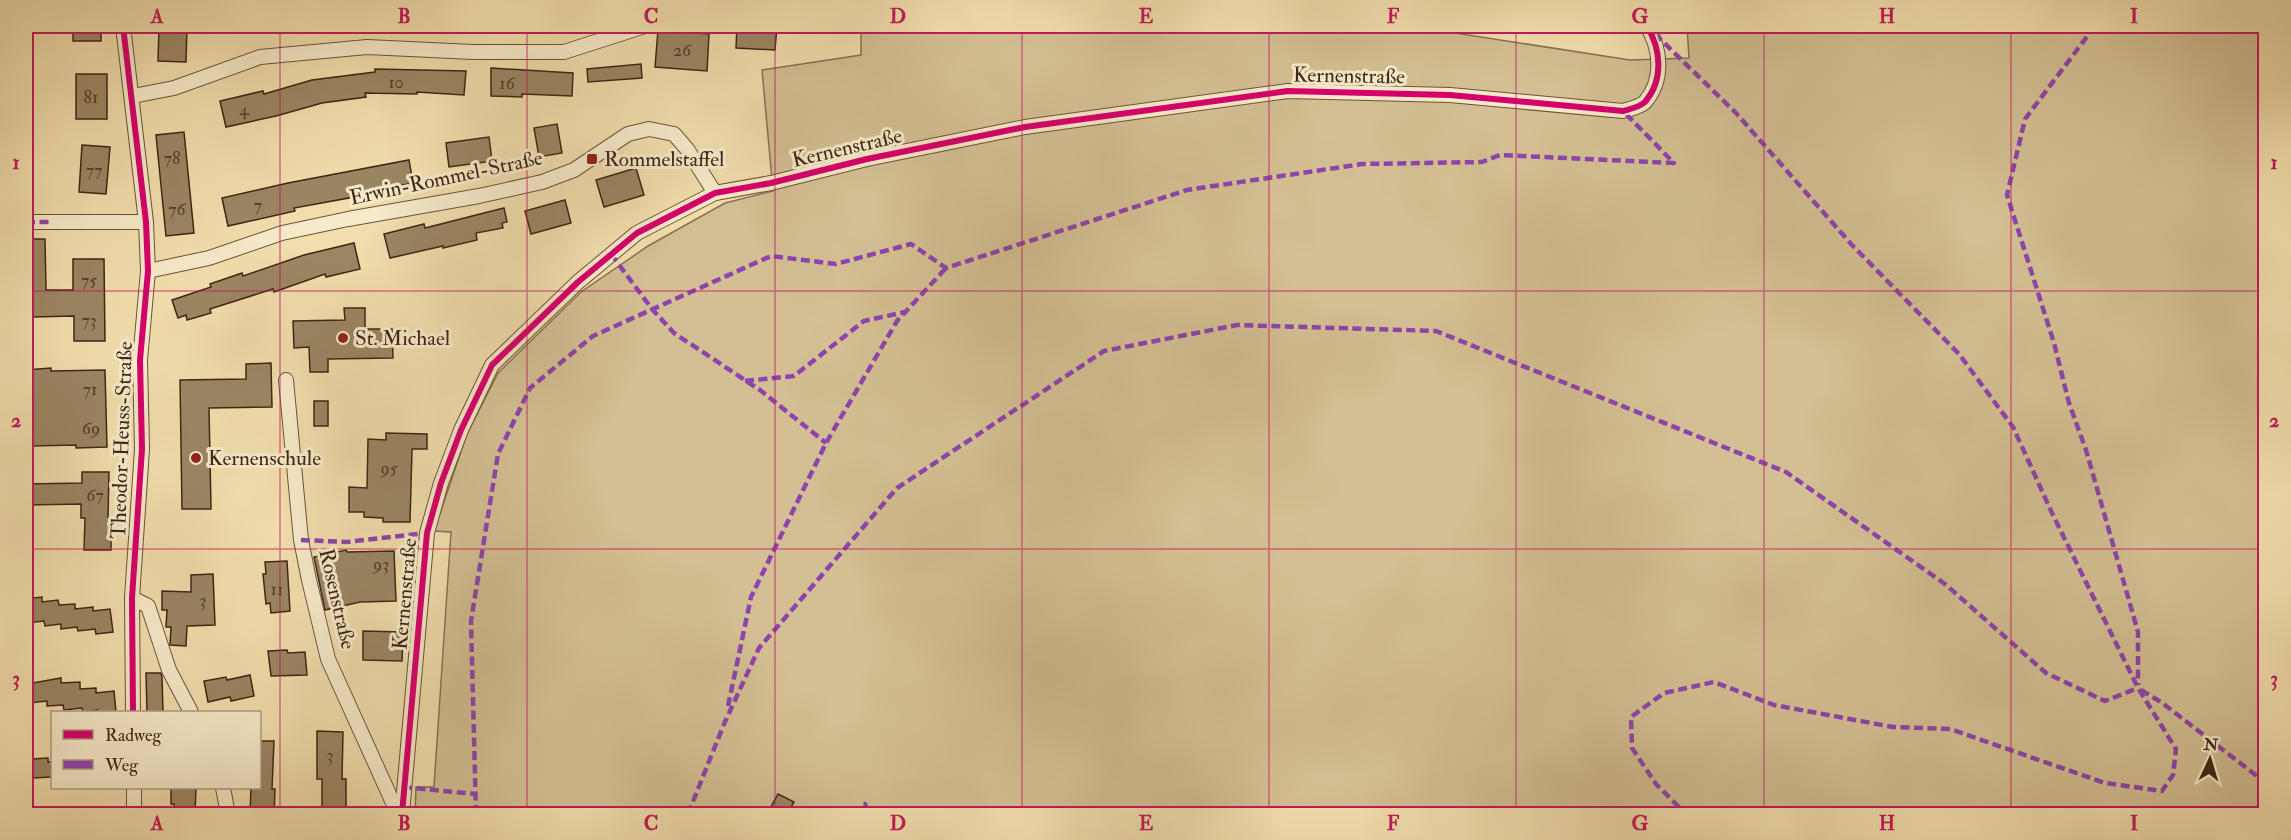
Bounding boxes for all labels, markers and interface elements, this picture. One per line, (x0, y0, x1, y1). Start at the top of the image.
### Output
text: A (150, 4, 164, 29)
text: B (397, 4, 411, 29)
text: C (644, 4, 658, 29)
text: D (890, 4, 906, 29)
text: E (1139, 4, 1154, 29)
text: F (1387, 4, 1400, 29)
text: G (1632, 4, 1649, 29)
text: H (1879, 4, 1895, 29)
text: I (2130, 4, 2138, 29)
house number: 26 (673, 39, 692, 62)
street label: Kernenstraße (1293, 62, 1405, 90)
house number: 10 (388, 71, 404, 94)
house number: 16 (499, 72, 516, 95)
house number: 81 (84, 86, 98, 109)
house number: 4 (239, 98, 250, 121)
street label: Kernenstraße (789, 122, 905, 174)
street label: Erwin-Rommel-Straße (347, 144, 545, 212)
place label: Rommelstaffel (604, 146, 725, 173)
house number: 78 (164, 147, 180, 170)
text: 1 (12, 150, 20, 175)
text: 1 (2270, 150, 2278, 175)
marker: Rommelstaffel (585, 152, 599, 166)
house number: 77 (86, 159, 102, 182)
house number: 7 (254, 194, 262, 217)
house number: 76 (168, 198, 187, 221)
house number: 75 (81, 269, 97, 292)
house number: 73 (81, 309, 97, 332)
place label: St. Michael (355, 325, 451, 352)
marker: St. Michael (336, 331, 350, 345)
street label: Theodor-Heuss-Straße (105, 341, 139, 539)
house number: 71 (83, 378, 97, 401)
text: 2 (11, 408, 21, 433)
text: 2 (2269, 408, 2279, 433)
house number: 69 (82, 417, 100, 440)
place label: Kernenschule (208, 445, 321, 472)
marker: Kernenschule (189, 451, 203, 465)
house number: 95 (378, 457, 398, 480)
house number: 67 (86, 484, 104, 507)
street label: Kernenstraße (387, 537, 423, 651)
street label: Rosenstraße (312, 546, 362, 652)
house number: 93 (371, 553, 389, 576)
house number: 11 (271, 578, 283, 601)
house number: 3 (200, 589, 206, 612)
text: 3 (12, 666, 20, 691)
text: 3 (2270, 666, 2278, 691)
legend (51, 711, 261, 789)
text: Radweg (105, 724, 163, 747)
north arrow (2180, 729, 2240, 789)
text: N (2202, 734, 2219, 756)
house number: 3 (327, 744, 333, 767)
text: Weg (104, 754, 139, 777)
text: A (150, 811, 164, 836)
text: B (397, 811, 411, 836)
text: C (644, 811, 658, 836)
text: D (890, 811, 906, 836)
text: E (1139, 811, 1154, 836)
text: F (1387, 811, 1400, 836)
text: G (1632, 811, 1649, 836)
text: H (1879, 811, 1895, 836)
text: I (2130, 811, 2138, 836)

